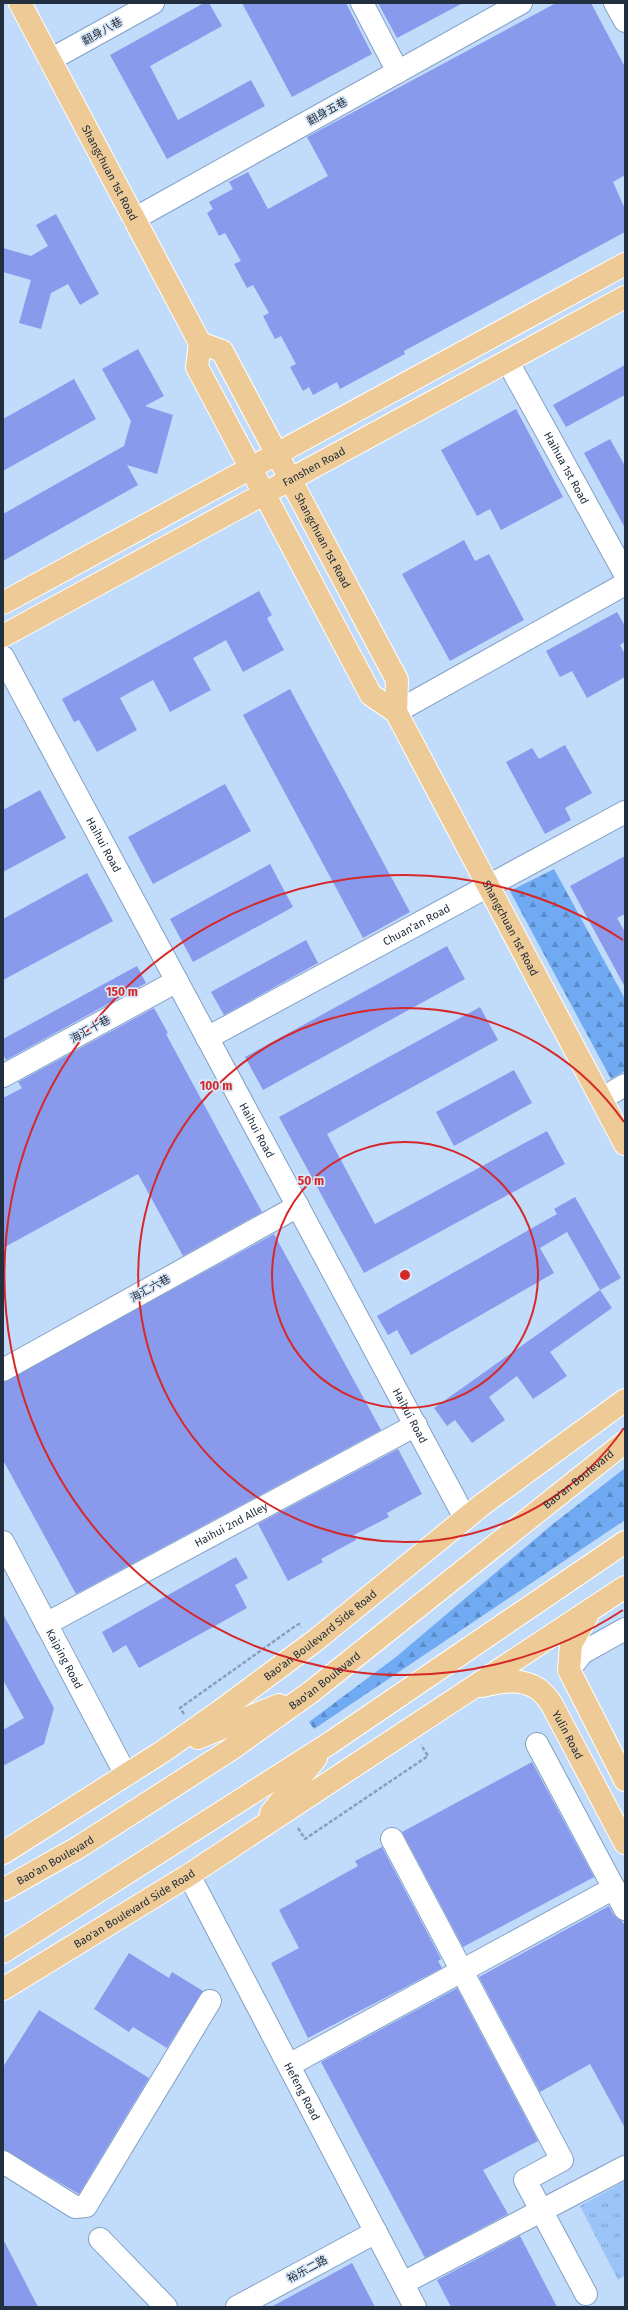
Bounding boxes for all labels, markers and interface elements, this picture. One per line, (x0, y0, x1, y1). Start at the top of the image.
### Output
street label: 翻身八巷 (80, 15, 125, 48)
street label: 翻身五巷 (305, 95, 350, 128)
street label: Shangchuan 1st Road (79, 123, 140, 223)
street label: Haihua 1st Road (541, 430, 591, 507)
street label: Fanshen Road (280, 445, 348, 489)
street label: Shangchuan 1st Road (292, 491, 353, 591)
street label: Haihui Road (83, 815, 123, 875)
street label: Shangchuan 1st Road (480, 878, 541, 978)
street label: Chuan’an Road (381, 902, 452, 949)
text: 150 m (106, 985, 138, 999)
street label: 海汇十巷 (68, 1013, 113, 1046)
text: 100 m (200, 1079, 232, 1093)
street label: Haihui Road (236, 1101, 277, 1160)
text: 50 m (298, 1174, 324, 1188)
centre of rings (398, 1268, 412, 1282)
street label: 海汇六巷 (128, 1272, 173, 1305)
street label: Haihui Road (390, 1386, 430, 1446)
street label: Bao'an Boulevard (540, 1447, 617, 1512)
street label: Haihui 2nd Alley (192, 1500, 270, 1550)
street label: Bao'an Boulevard Side Road (261, 1587, 379, 1683)
street label: Kaiping Road (43, 1627, 85, 1691)
street label: Bao'an Boulevard (286, 1648, 362, 1712)
street label: Yulin Road (549, 1709, 585, 1761)
street label: Bao'an Boulevard (14, 1833, 96, 1888)
street label: Bao'an Boulevard Side Road (72, 1867, 198, 1951)
street label: Hefeng Road (281, 2060, 322, 2123)
street label: 裕乐二路 (285, 2253, 330, 2286)

